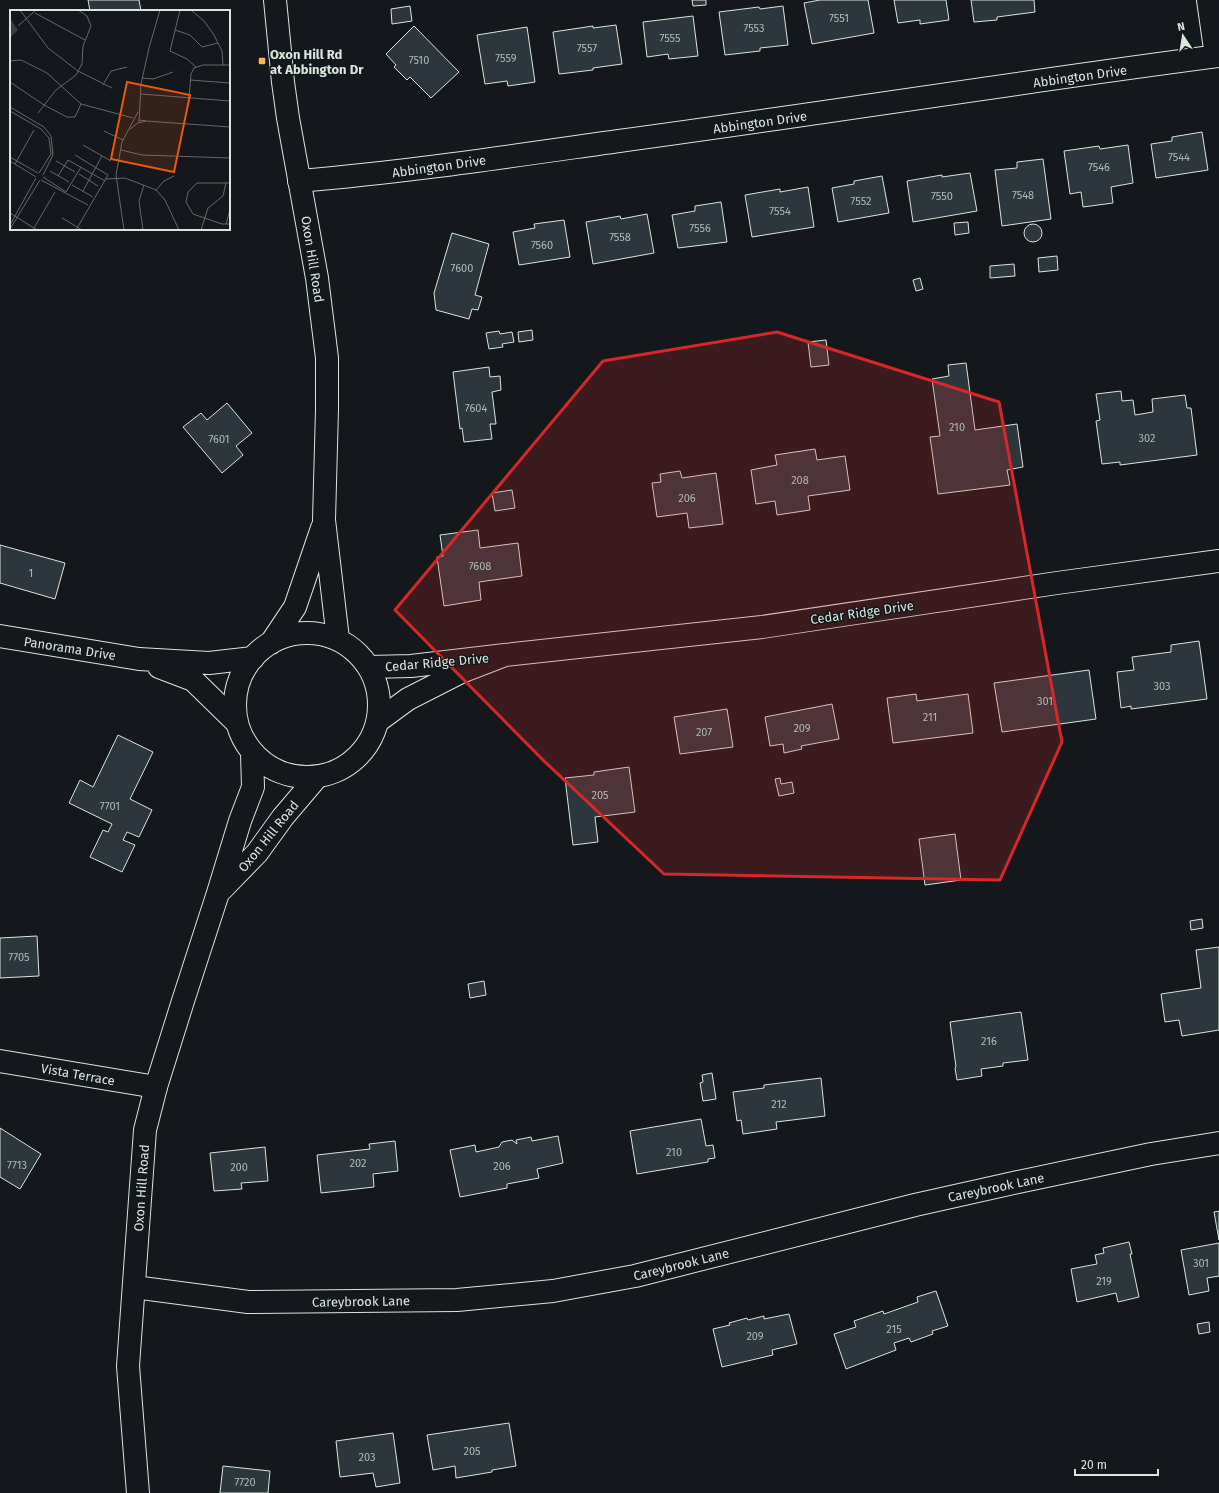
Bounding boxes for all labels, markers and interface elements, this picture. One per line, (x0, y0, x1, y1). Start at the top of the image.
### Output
inset map (10, 10, 230, 230)
house number: 7551 (829, 12, 849, 25)
north arrow (1163, 16, 1203, 56)
text: N (1176, 20, 1186, 34)
house number: 7553 (743, 22, 765, 35)
house number: 7555 (659, 32, 681, 45)
house number: 7557 (577, 42, 597, 55)
place label: Oxon Hill Rd at Abbington Dr (270, 47, 364, 77)
house number: 7559 (495, 52, 517, 65)
house number: 7510 (409, 54, 429, 67)
marker: Oxon Hill Rd at Abbington Dr (257, 56, 267, 66)
street label: Abbington Drive (1032, 62, 1128, 91)
street label: Abbington Drive (712, 108, 808, 137)
house number: 7544 (1168, 151, 1190, 164)
street label: Abbington Drive (391, 152, 487, 181)
house number: 7546 (1088, 161, 1110, 174)
house number: 7548 (1012, 189, 1034, 202)
house number: 7550 (931, 190, 953, 203)
house number: 7552 (851, 195, 872, 208)
house number: 7554 (769, 205, 791, 218)
street label: Oxon Hill Road (298, 215, 327, 303)
house number: 7556 (689, 222, 711, 235)
house number: 7558 (609, 231, 631, 244)
house number: 7560 (531, 239, 553, 252)
house number: 7600 (451, 262, 473, 275)
house number: 7604 (465, 402, 487, 415)
house number: 210 (949, 421, 965, 434)
house number: 302 (1139, 432, 1155, 445)
house number: 7601 (208, 433, 230, 446)
house number: 208 (791, 474, 809, 487)
house number: 206 (678, 492, 696, 505)
house number: 7608 (469, 560, 491, 573)
house number: 1 (29, 567, 33, 580)
street label: Cedar Ridge Drive (809, 598, 915, 627)
street label: Panorama Drive (23, 634, 117, 663)
street label: Cedar Ridge Drive (384, 650, 490, 675)
house number: 303 (1153, 680, 1171, 693)
house number: 301 (1037, 695, 1053, 708)
house number: 211 (923, 711, 937, 724)
house number: 209 (793, 722, 811, 735)
house number: 207 (696, 726, 712, 739)
house number: 205 (591, 789, 609, 802)
street label: Oxon Hill Road (235, 798, 302, 875)
house number: 7701 (100, 800, 120, 813)
house number: 7705 (8, 951, 30, 964)
house number: 216 (981, 1035, 997, 1048)
street label: Vista Terrace (40, 1061, 116, 1088)
house number: 212 (771, 1098, 787, 1111)
street label: Oxon Hill Road (131, 1144, 152, 1232)
house number: 210 (666, 1146, 682, 1159)
house number: 202 (350, 1157, 366, 1170)
house number: 7713 (7, 1159, 27, 1172)
house number: 206 (493, 1160, 511, 1173)
house number: 200 (230, 1161, 248, 1174)
street label: Careybrook Lane (947, 1170, 1046, 1205)
street label: Careybrook Lane (632, 1245, 731, 1284)
house number: 301 (1193, 1257, 1209, 1270)
house number: 219 (1096, 1275, 1112, 1288)
street label: Careybrook Lane (312, 1293, 410, 1310)
house number: 215 (886, 1323, 902, 1336)
house number: 209 (746, 1330, 764, 1343)
house number: 205 (463, 1445, 481, 1458)
house number: 203 (359, 1451, 375, 1464)
scale bar (1075, 1451, 1158, 1477)
text: 20 m (1081, 1458, 1107, 1472)
house number: 7720 (234, 1476, 256, 1489)

